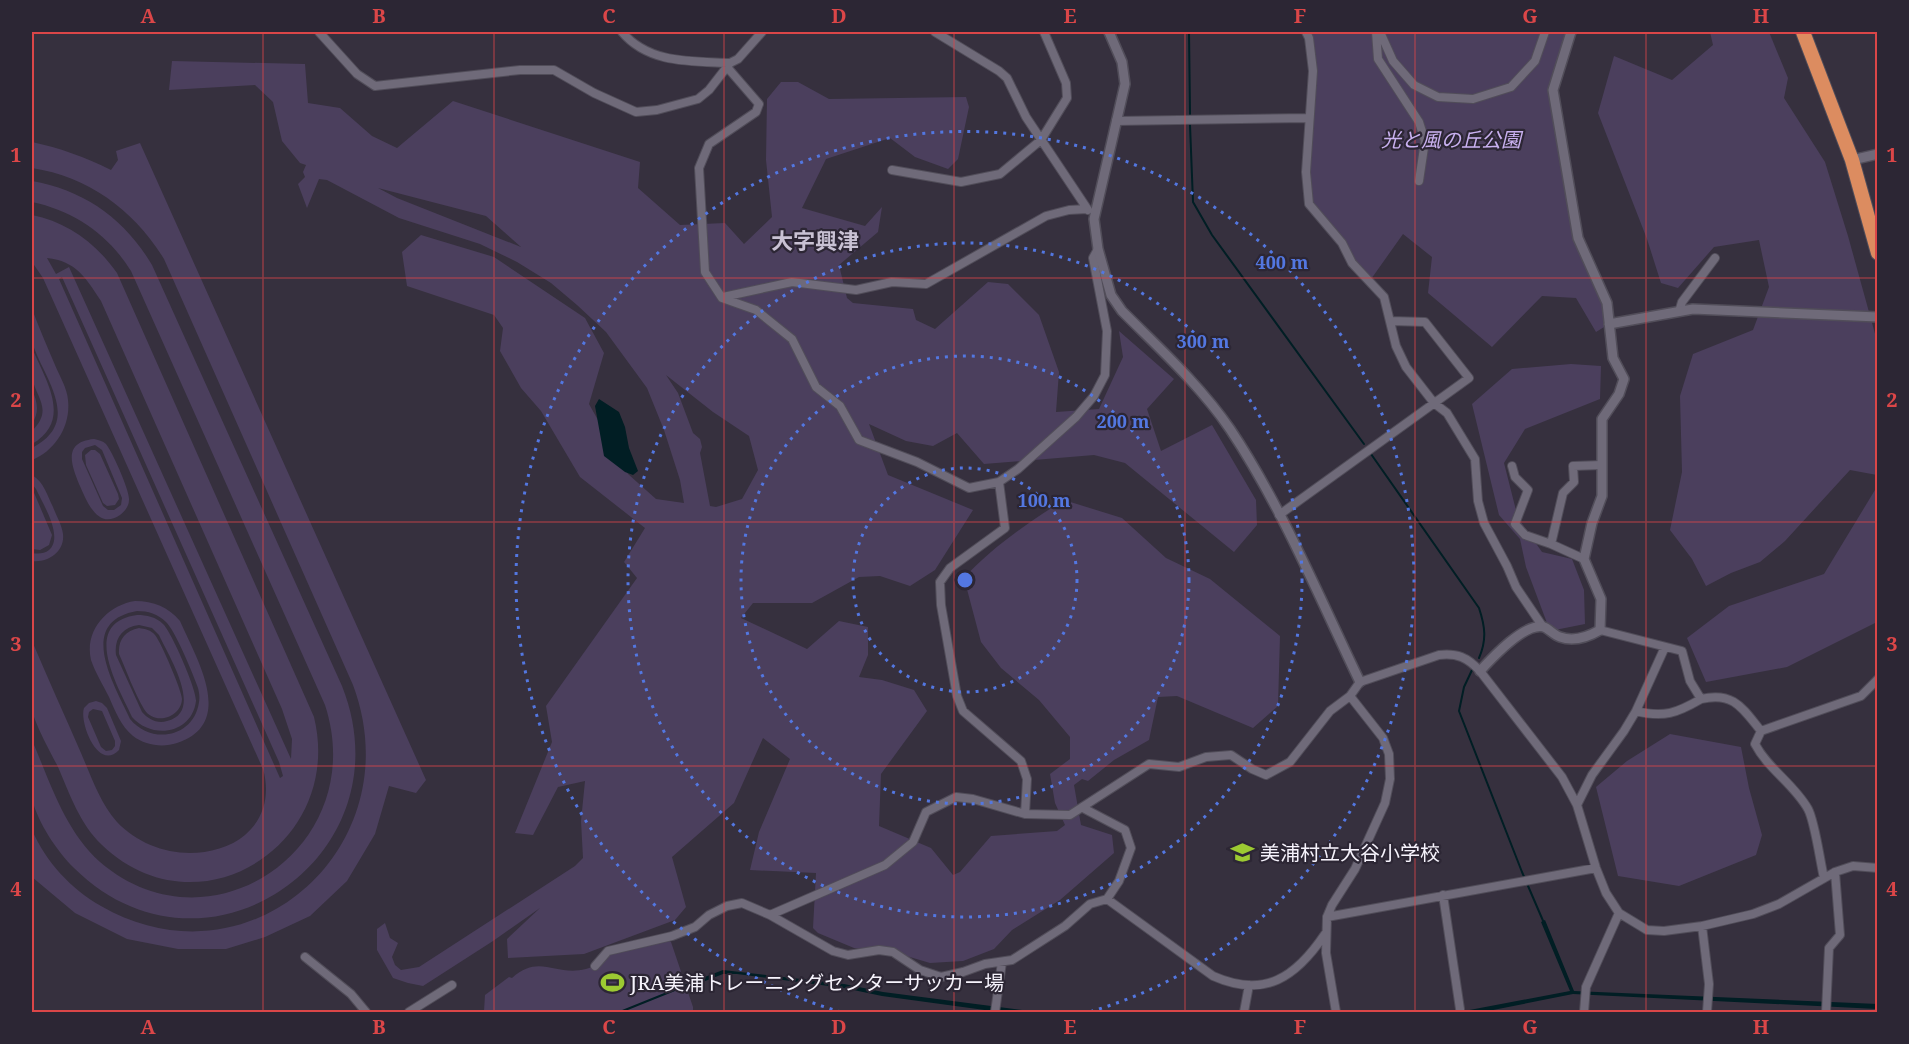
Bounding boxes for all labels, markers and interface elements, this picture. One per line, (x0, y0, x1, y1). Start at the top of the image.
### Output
text: A (140, 2, 156, 29)
text: B (372, 2, 386, 29)
text: C (602, 2, 616, 29)
text: D (831, 2, 847, 29)
text: E (1063, 2, 1077, 29)
text: F (1294, 2, 1306, 29)
text: G (1522, 2, 1538, 29)
text: H (1753, 2, 1769, 29)
park label: 光と風の丘公園 (1381, 126, 1524, 153)
text: 1 (10, 141, 22, 168)
text: 1 (1886, 141, 1898, 168)
district label: 大字興津 (771, 225, 859, 255)
text: 400 m (1256, 250, 1309, 274)
text: 300 m (1177, 329, 1230, 353)
text: 2 (10, 386, 22, 413)
text: 2 (1886, 386, 1898, 413)
text: 200 m (1097, 409, 1150, 433)
text: 100 m (1018, 488, 1071, 512)
centre of rings (955, 570, 975, 590)
text: 3 (10, 630, 22, 657)
text: 3 (1886, 630, 1898, 657)
school or university icon: 美浦村立大谷小学校 (1229, 839, 1255, 865)
place label: 美浦村立大谷小学校 (1260, 839, 1440, 866)
text: 4 (10, 875, 22, 902)
text: 4 (1886, 875, 1898, 902)
sports icon: JRA美浦トレーニングセンターサッカー場 (599, 969, 625, 995)
place label: JRA美浦トレーニングセンターサッカー場 (629, 969, 1004, 996)
text: A (140, 1013, 156, 1040)
text: B (372, 1013, 386, 1040)
text: C (602, 1013, 616, 1040)
text: D (831, 1013, 847, 1040)
text: E (1063, 1013, 1077, 1040)
text: F (1294, 1013, 1306, 1040)
text: G (1522, 1013, 1538, 1040)
text: H (1753, 1013, 1769, 1040)

